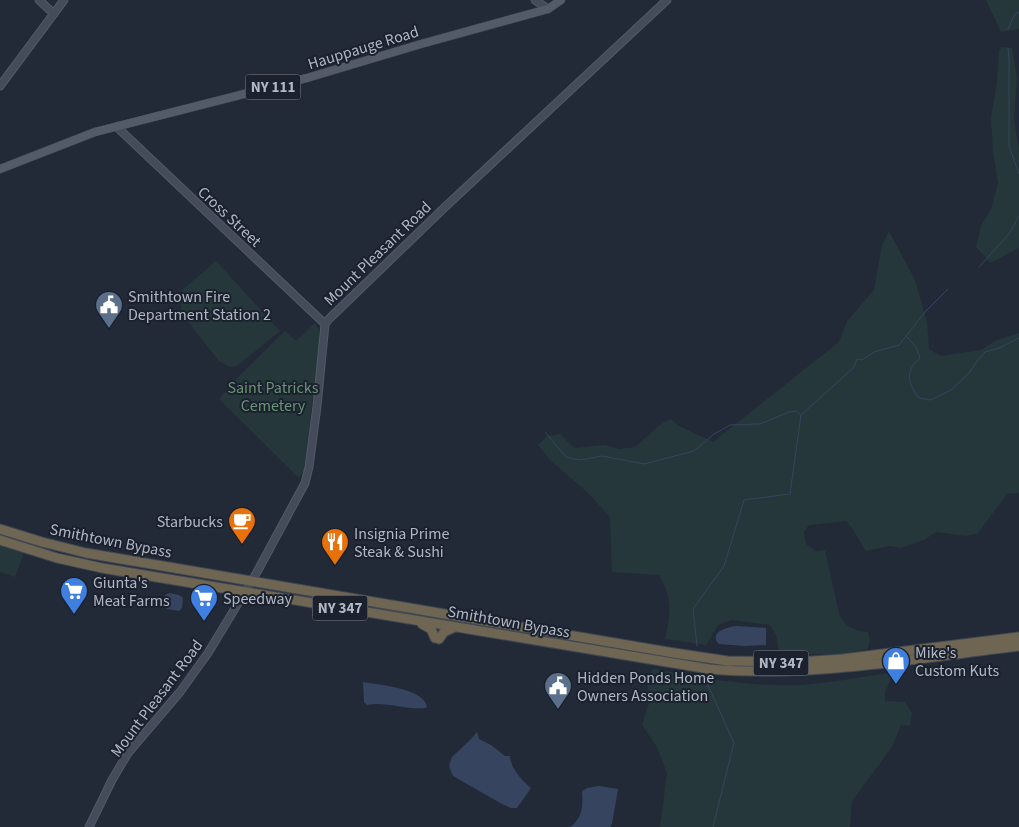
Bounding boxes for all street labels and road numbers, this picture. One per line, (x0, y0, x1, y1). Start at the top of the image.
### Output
street label: Hauppauge Road (305, 21, 421, 75)
road number: NY 111 (246, 74, 300, 100)
street label: Cross Street (193, 181, 266, 252)
street label: Mount Pleasant Road (319, 197, 436, 311)
street label: Smithtown Bypass (48, 518, 174, 564)
road number: NY 347 (312, 596, 368, 620)
street label: Smithtown Bypass (446, 600, 572, 644)
street label: Mount Pleasant Road (105, 635, 208, 762)
road number: NY 347 (754, 650, 808, 676)

